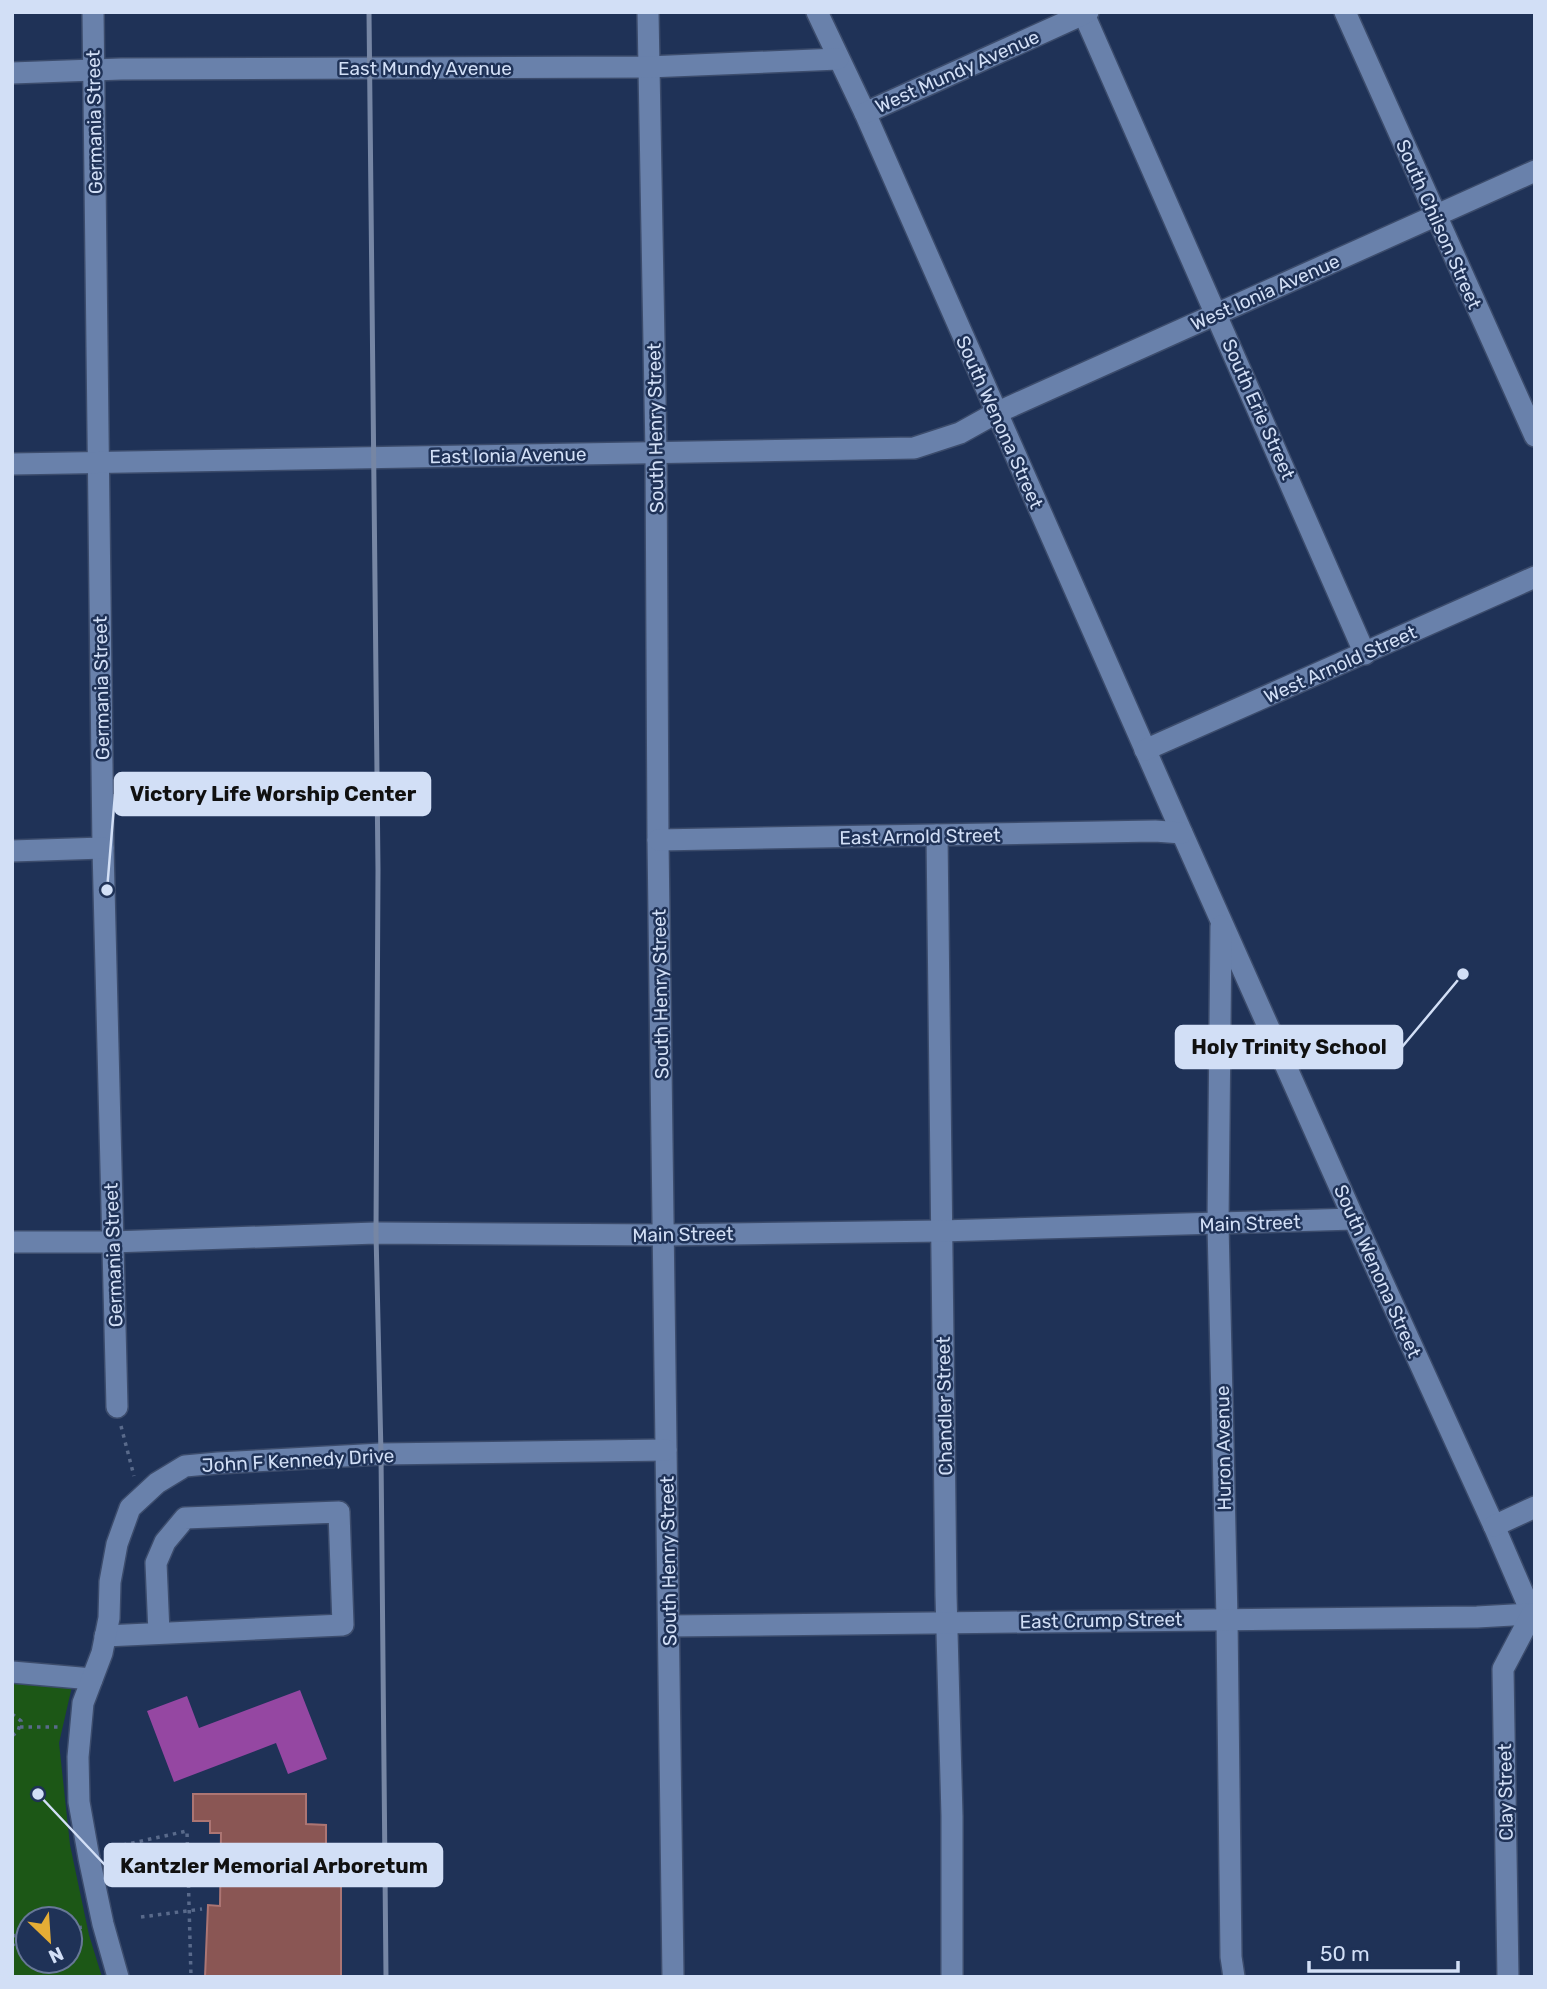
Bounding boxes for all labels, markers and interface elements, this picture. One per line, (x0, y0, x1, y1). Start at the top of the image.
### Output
street label: West Mundy Avenue (872, 25, 1043, 118)
street label: Germania Street (82, 49, 107, 194)
street label: East Mundy Avenue (338, 57, 512, 80)
street label: South Chilson Street (1391, 136, 1486, 313)
street label: West Ionia Avenue (1187, 249, 1343, 336)
street label: South Wenona Street (951, 332, 1048, 513)
street label: South Erie Street (1217, 335, 1300, 484)
street label: South Henry Street (643, 342, 668, 513)
street label: East Ionia Avenue (429, 443, 587, 468)
street label: Germania Street (89, 615, 114, 760)
street label: West Arnold Street (1260, 620, 1421, 708)
callout: Victory Life Worship Center (115, 773, 430, 815)
text: Victory Life Worship Center (130, 781, 417, 806)
street label: East Arnold Street (839, 824, 1001, 849)
street label: South Henry Street (648, 908, 673, 1079)
callout: Holy Trinity School (1176, 1026, 1402, 1068)
text: Holy Trinity School (1191, 1034, 1387, 1059)
street label: South Wenona Street (1329, 1181, 1426, 1362)
street label: Germania Street (99, 1182, 128, 1328)
street label: Main Street (1199, 1210, 1302, 1237)
street label: Main Street (632, 1222, 734, 1247)
street label: Chandler Street (932, 1336, 957, 1476)
street label: Huron Avenue (1211, 1385, 1236, 1511)
street label: John F Kennedy Drive (201, 1444, 395, 1477)
street label: South Henry Street (656, 1475, 681, 1646)
street label: East Crump Street (1019, 1608, 1183, 1633)
street label: Clay Street (1493, 1743, 1518, 1841)
callout: Kantzler Memorial Arboretum (105, 1844, 442, 1886)
text: Kantzler Memorial Arboretum (120, 1853, 428, 1878)
north arrow (14, 1905, 84, 1975)
scale bar (1309, 1930, 1458, 1974)
text: 50 m (1320, 1941, 1370, 1966)
text: N (45, 1942, 67, 1968)

